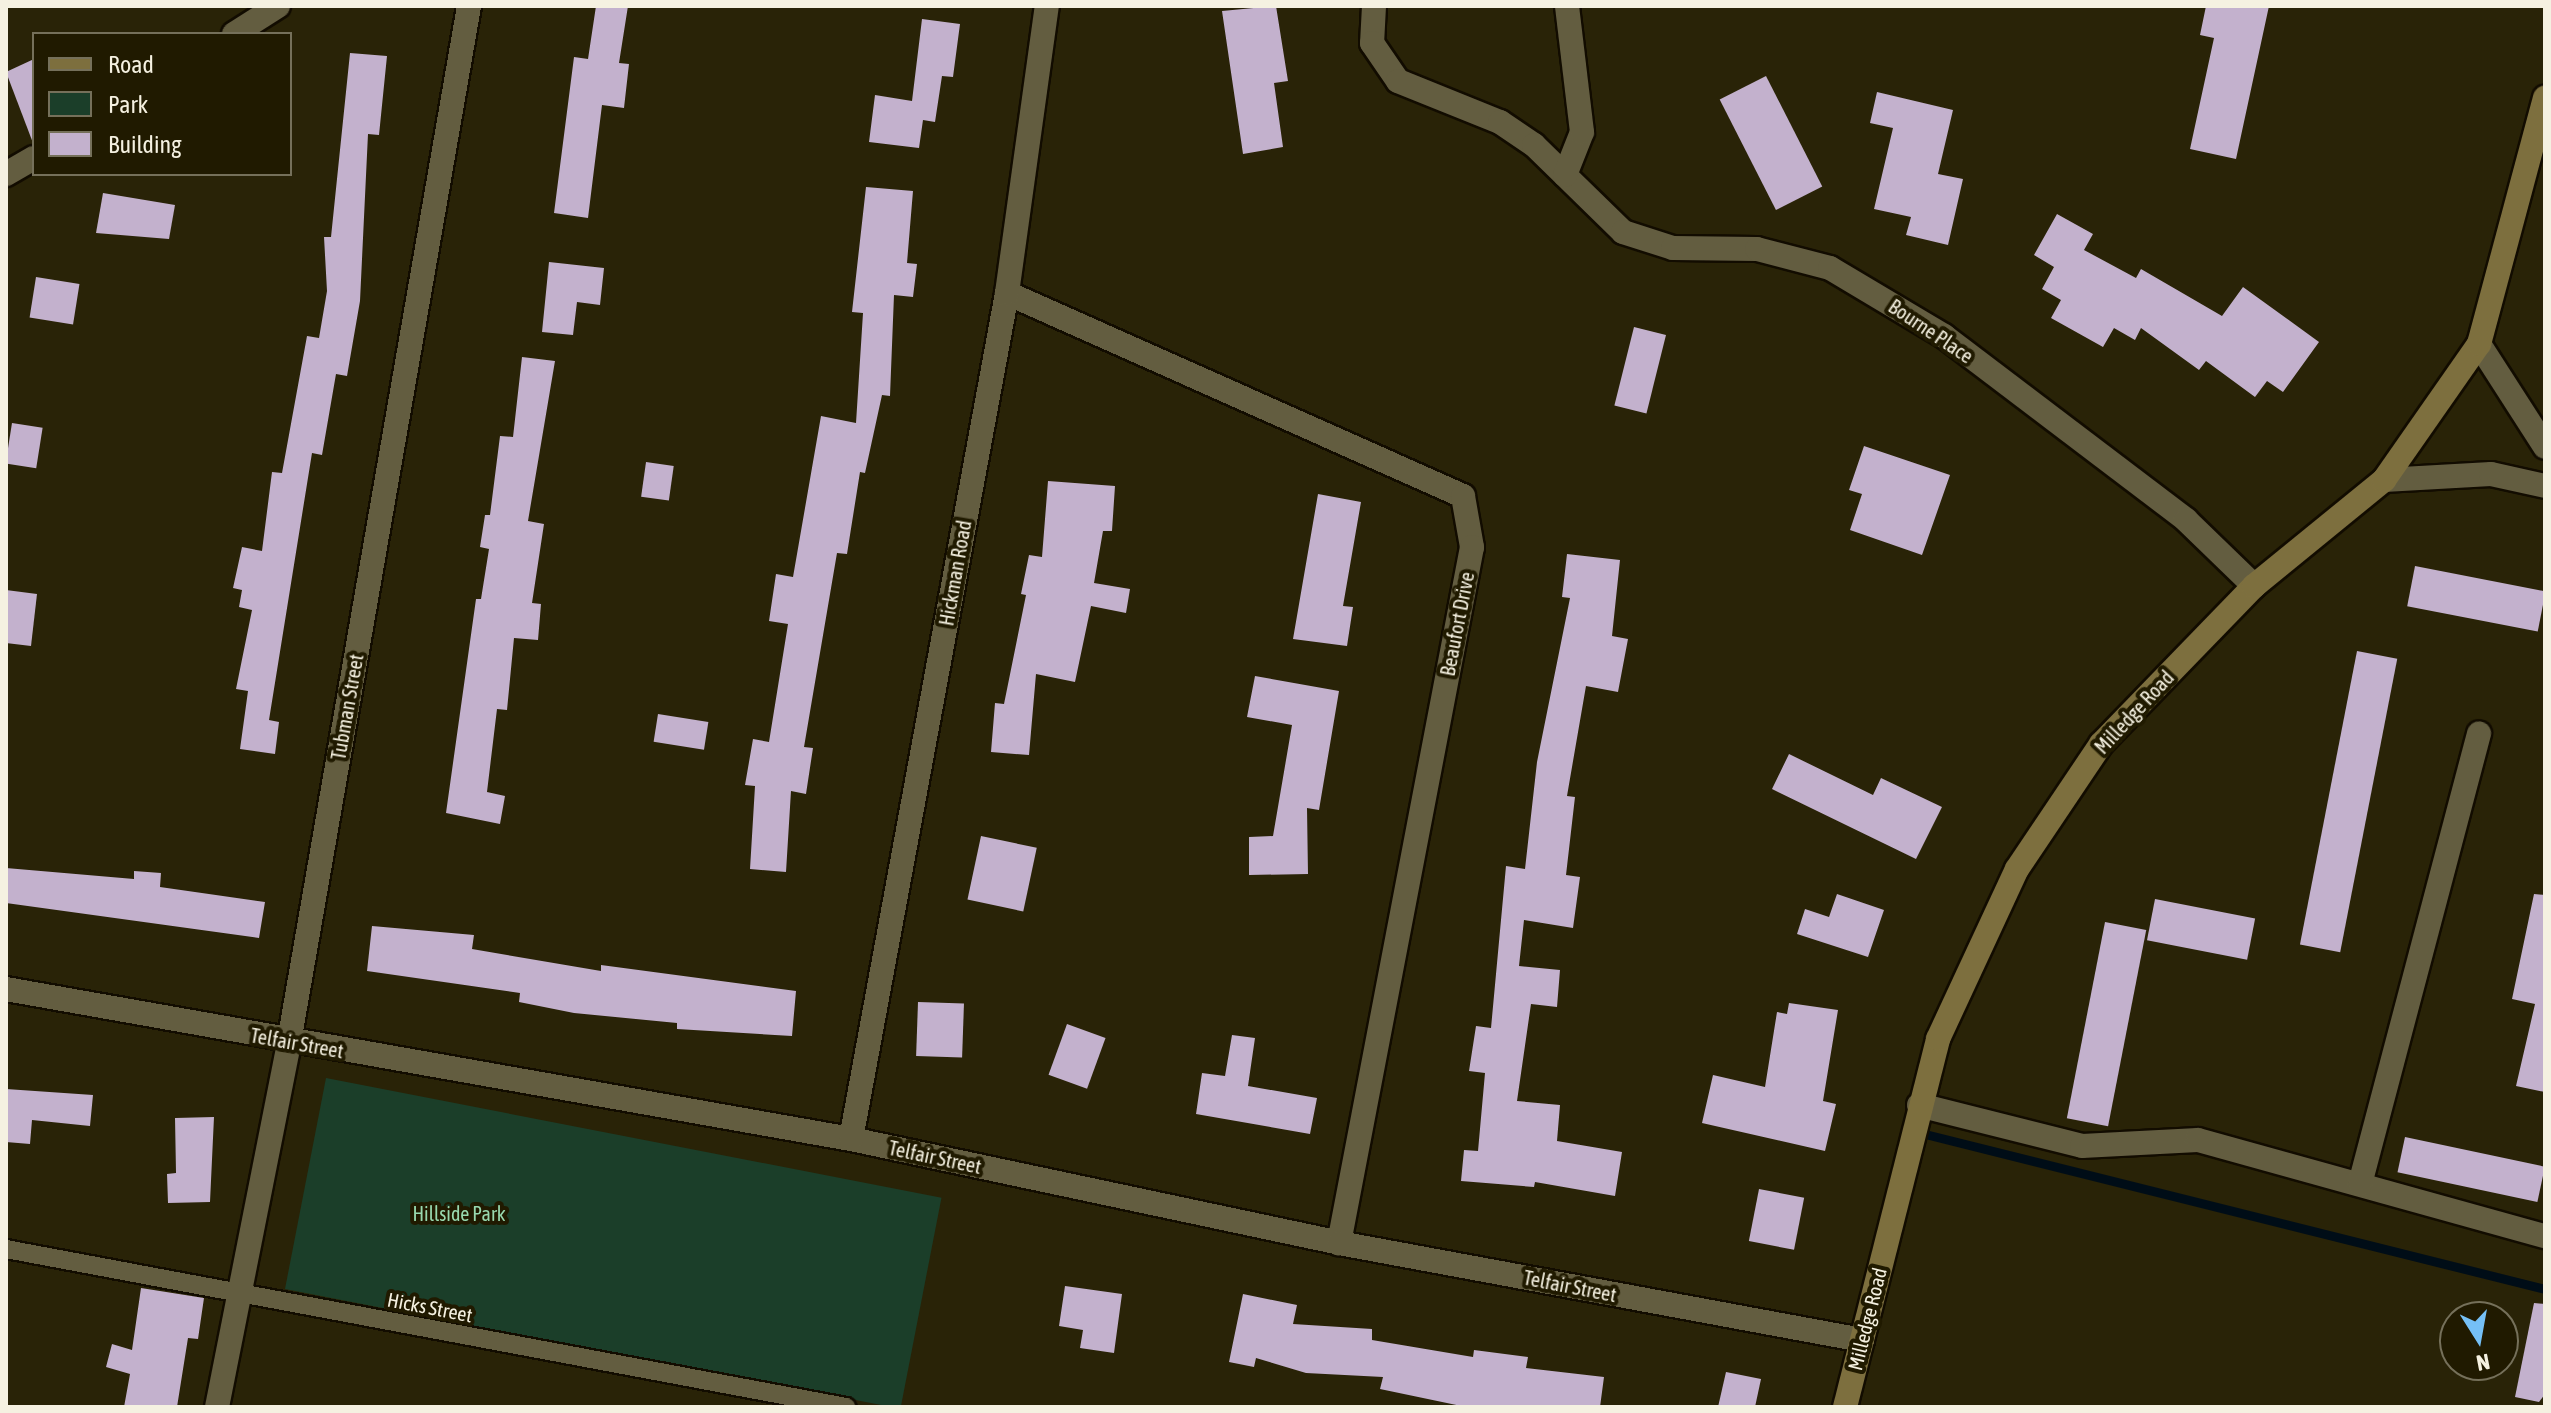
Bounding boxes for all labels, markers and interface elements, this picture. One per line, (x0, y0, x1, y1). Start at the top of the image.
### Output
legend (32, 32, 292, 176)
text: Road (108, 51, 154, 78)
text: Park (108, 91, 148, 118)
text: Building (108, 131, 181, 158)
street label: Bourne Place (1884, 294, 1978, 368)
street label: Hickman Road (934, 518, 976, 628)
street label: Beaufort Drive (1435, 570, 1479, 678)
street label: Tubman Street (326, 652, 368, 762)
street label: Milledge Road (2089, 665, 2179, 759)
street label: Telfair Street (249, 1023, 345, 1063)
street label: Telfair Street (887, 1136, 983, 1178)
park label: Hillside Park (412, 1201, 506, 1225)
street label: Telfair Street (1522, 1265, 1618, 1307)
street label: Milledge Road (1843, 1265, 1891, 1373)
street label: Hicks Street (385, 1287, 475, 1327)
north arrow (2439, 1301, 2519, 1381)
text: N (2474, 1349, 2492, 1377)

